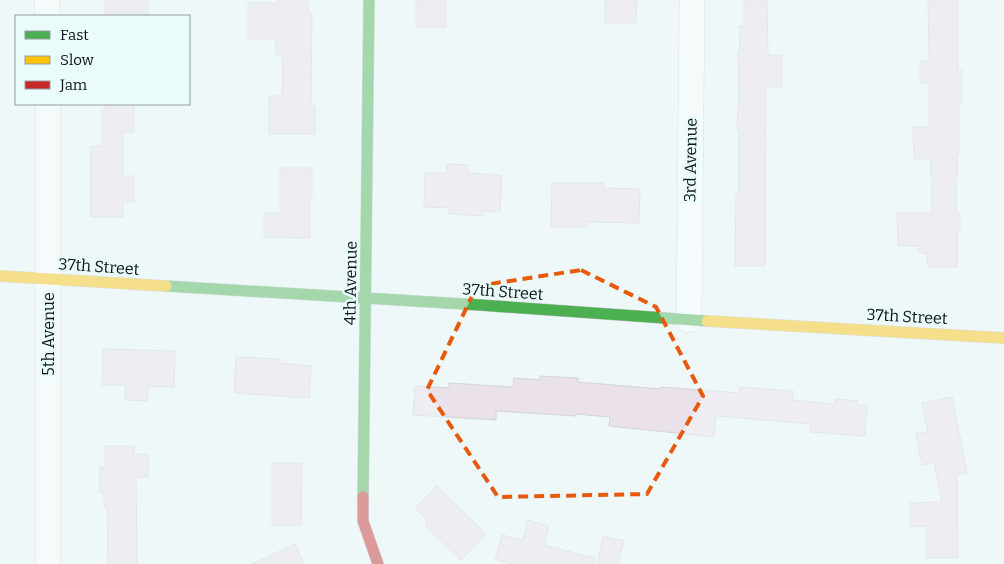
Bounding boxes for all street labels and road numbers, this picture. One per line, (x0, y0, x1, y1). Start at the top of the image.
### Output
street label: 3rd Avenue (680, 118, 701, 202)
street label: 4th Avenue (340, 241, 361, 325)
street label: 37th Street (58, 254, 140, 279)
street label: 37th Street (462, 279, 544, 304)
street label: 5th Avenue (39, 292, 58, 376)
street label: 37th Street (866, 305, 948, 328)

